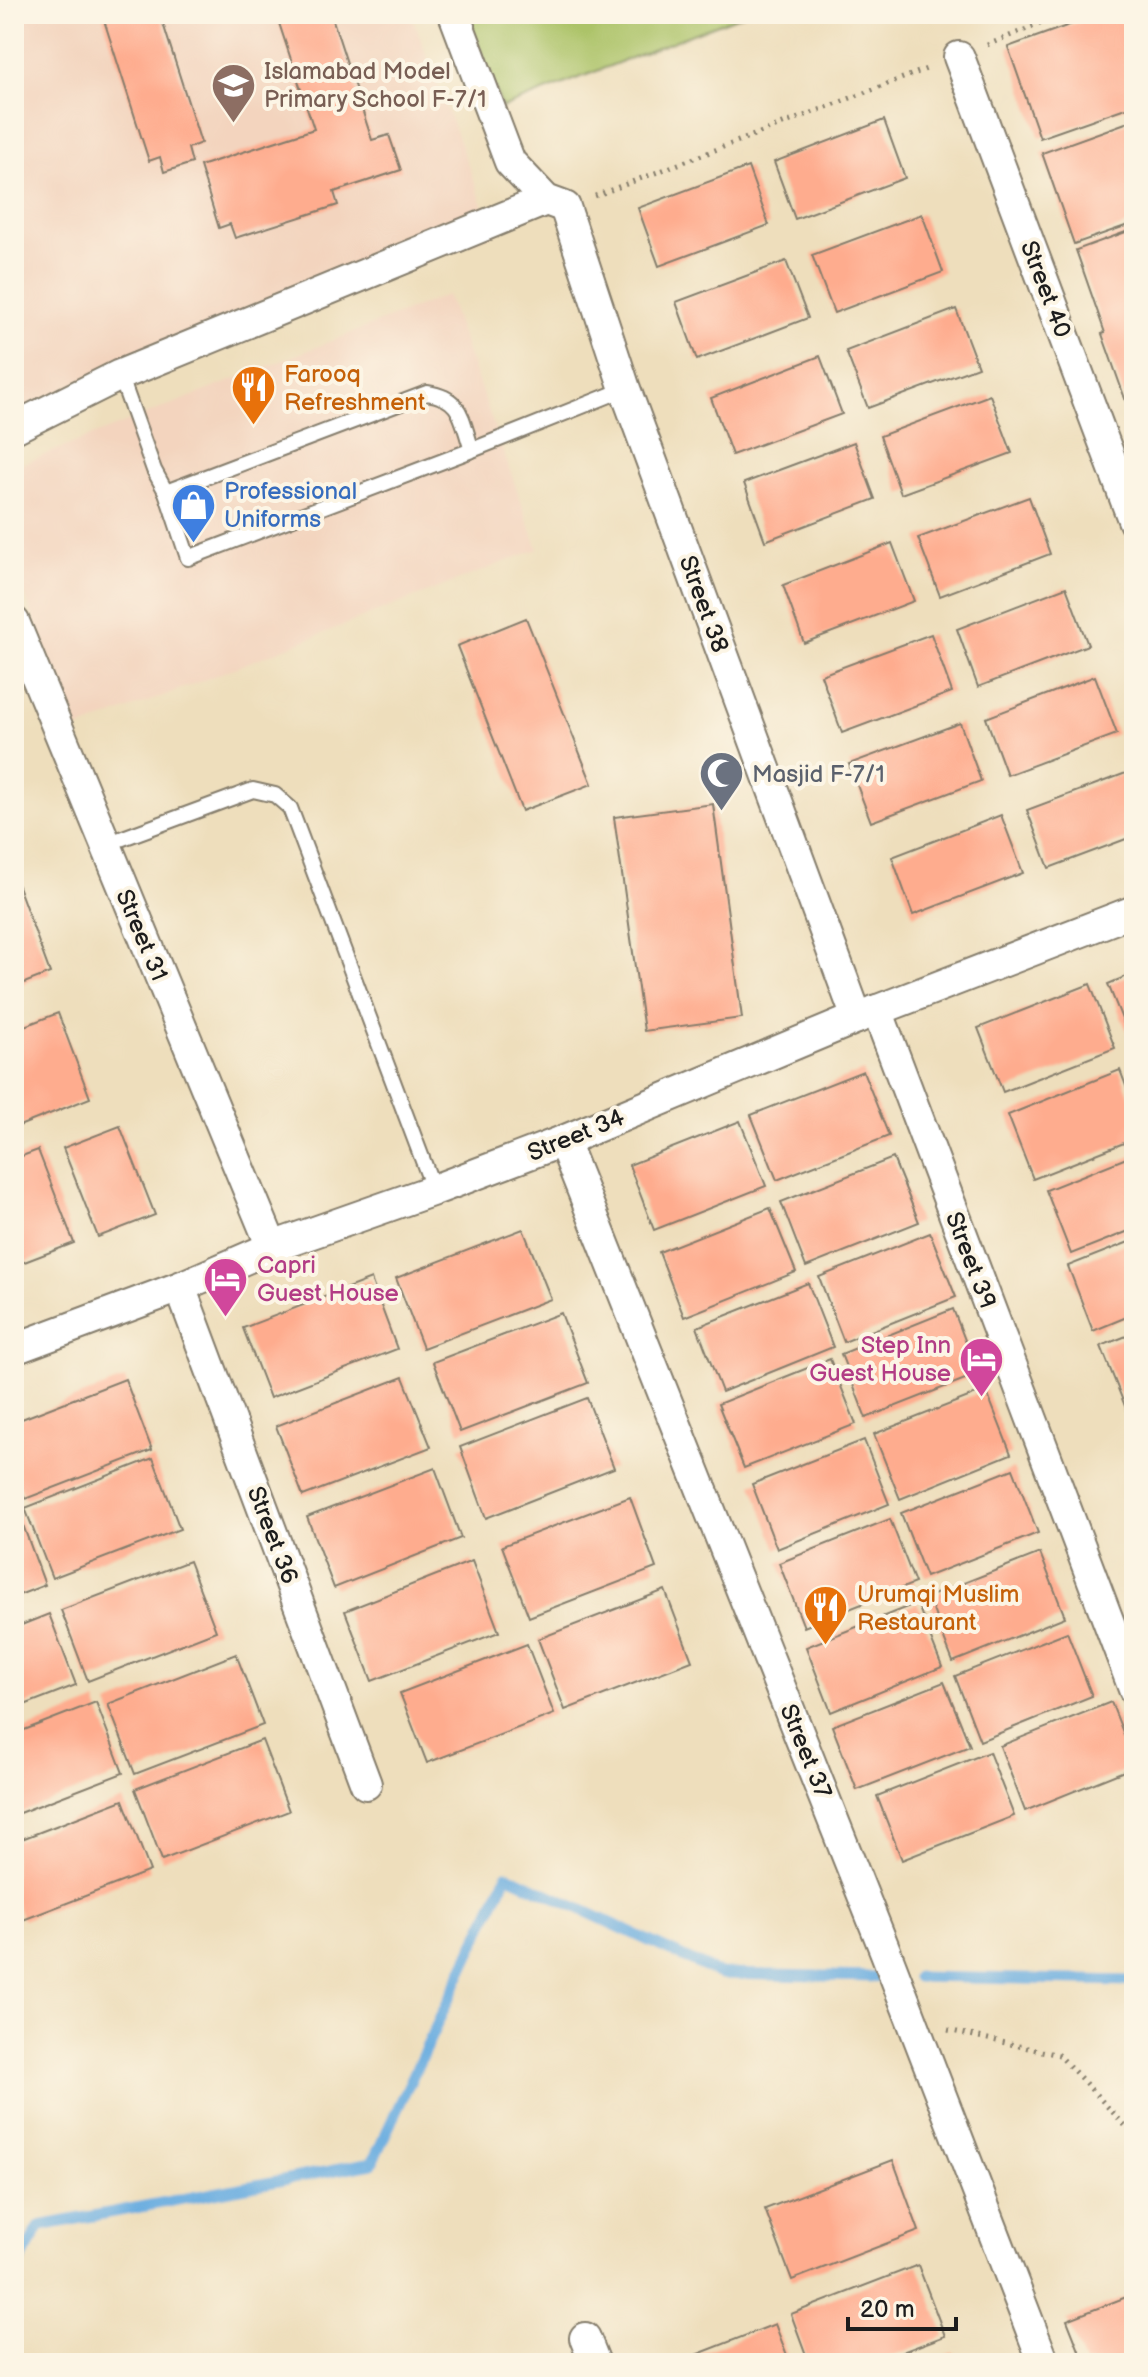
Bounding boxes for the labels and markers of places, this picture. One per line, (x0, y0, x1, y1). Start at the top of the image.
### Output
place label: Islamabad Model Primary School F-7/1 (264, 57, 487, 114)
school or university icon: Islamabad Model Primary School F-7/1 (209, 61, 257, 124)
place label: Farooq Refreshment (284, 360, 426, 417)
restaurant icon: Farooq Refreshment (229, 364, 277, 427)
place label: Professional Uniforms (224, 477, 357, 534)
shop icon: Professional Uniforms (169, 481, 217, 544)
mosque icon: Masjid F-7/1 (697, 750, 745, 813)
place label: Masjid F-7/1 (752, 760, 885, 789)
place label: Capri Guest House (257, 1251, 399, 1308)
hotel icon: Capri Guest House (202, 1255, 250, 1318)
place label: Step Inn Guest House (809, 1331, 951, 1388)
hotel icon: Step Inn Guest House (958, 1335, 1006, 1398)
place label: Urumqi Muslim Restaurant (857, 1580, 1019, 1637)
restaurant icon: Urumqi Muslim Restaurant (802, 1584, 850, 1647)

